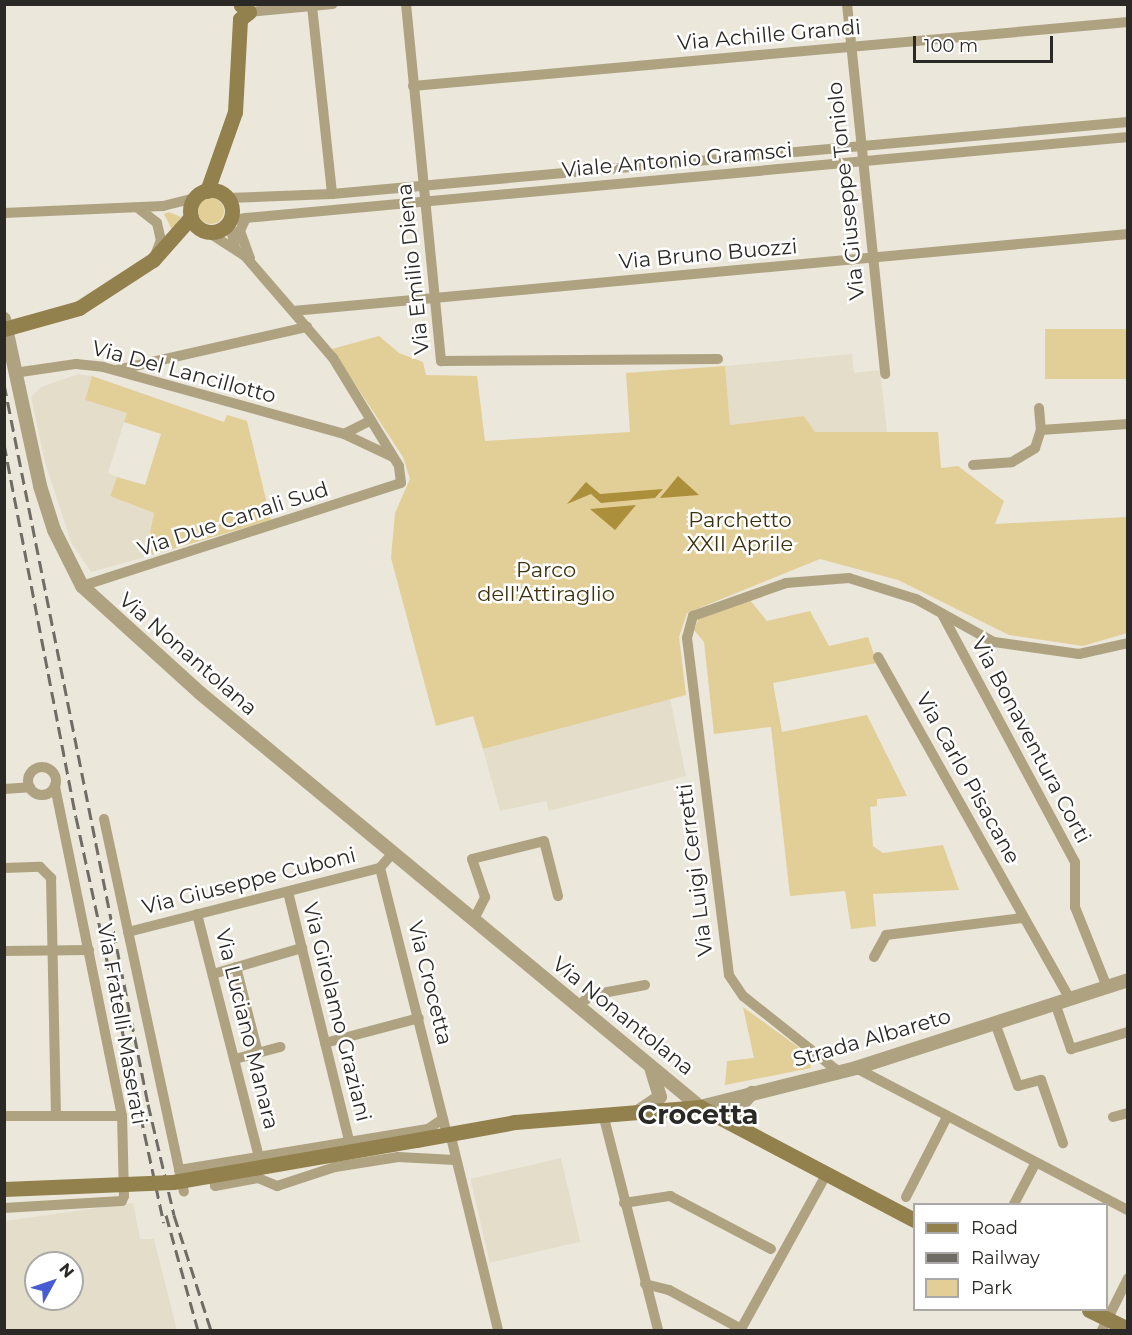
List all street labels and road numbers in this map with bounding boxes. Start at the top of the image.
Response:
street label: Via Achille Grandi [676,14,862,56]
street label: Via Giuseppe Toniolo [822,81,870,301]
street label: Viale Antonio Gramsci [561,137,793,183]
street label: Via Emilio Diena [391,182,435,356]
street label: Via Bruno Buozzi [618,234,798,274]
street label: Via Del Lancillotto [89,335,279,409]
street label: Via Due Canali Sud [134,476,332,562]
street label: Via Nonantolana [114,587,262,721]
street label: Via Bonaventura Corti [966,633,1096,847]
street label: Via Carlo Pisacane [910,688,1026,868]
street label: Via Luigi Cerretti [672,782,718,958]
street label: Via Giuseppe Cuboni [140,842,358,920]
street label: Via Girolamo Graziani [298,900,376,1124]
street label: Via Crocetta [402,918,458,1048]
street label: Via Fratelli Maserati [92,922,152,1126]
street label: Via Luciano Manara [210,926,284,1132]
street label: Via Nonantolana [547,951,699,1081]
street label: Strada Albareto [790,1003,954,1073]

